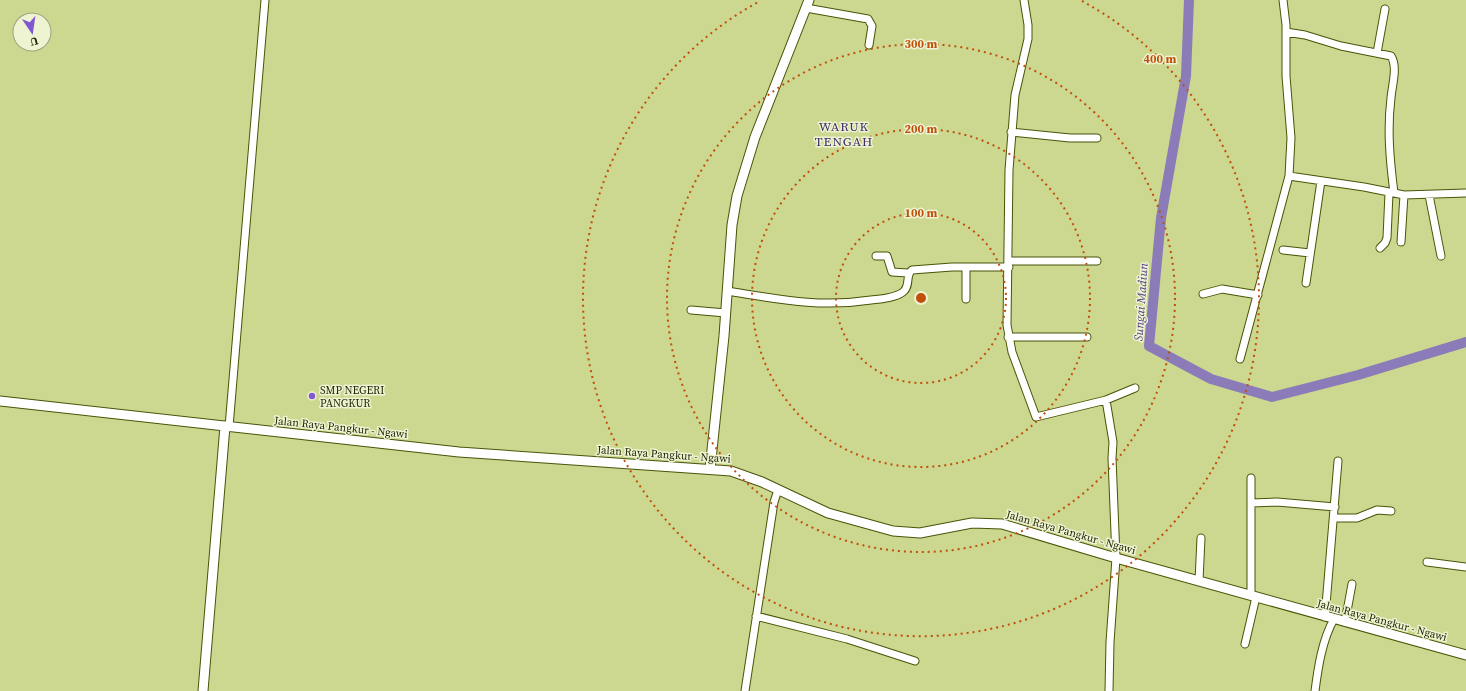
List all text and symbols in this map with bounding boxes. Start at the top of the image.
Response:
north arrow [12,12,52,52]
text: U [29,33,40,49]
text: 300 m [905,36,938,52]
text: 400 m [1144,51,1177,67]
district label: WARUK TENGAH [815,118,873,150]
text: 200 m [905,121,938,137]
text: 100 m [905,205,938,221]
water label: Sungai Madiun [1130,262,1152,342]
centre of rings [914,291,928,305]
place label: SMP NEGERI PANGKUR [320,383,384,411]
marker: SMP NEGERI PANGKUR [307,391,317,401]
street label: Jalan Raya Pangkur - Ngawi [273,413,408,442]
street label: Jalan Raya Pangkur - Ngawi [596,442,731,467]
street label: Jalan Raya Pangkur - Ngawi [1003,507,1137,558]
street label: Jalan Raya Pangkur - Ngawi [1314,596,1449,645]

